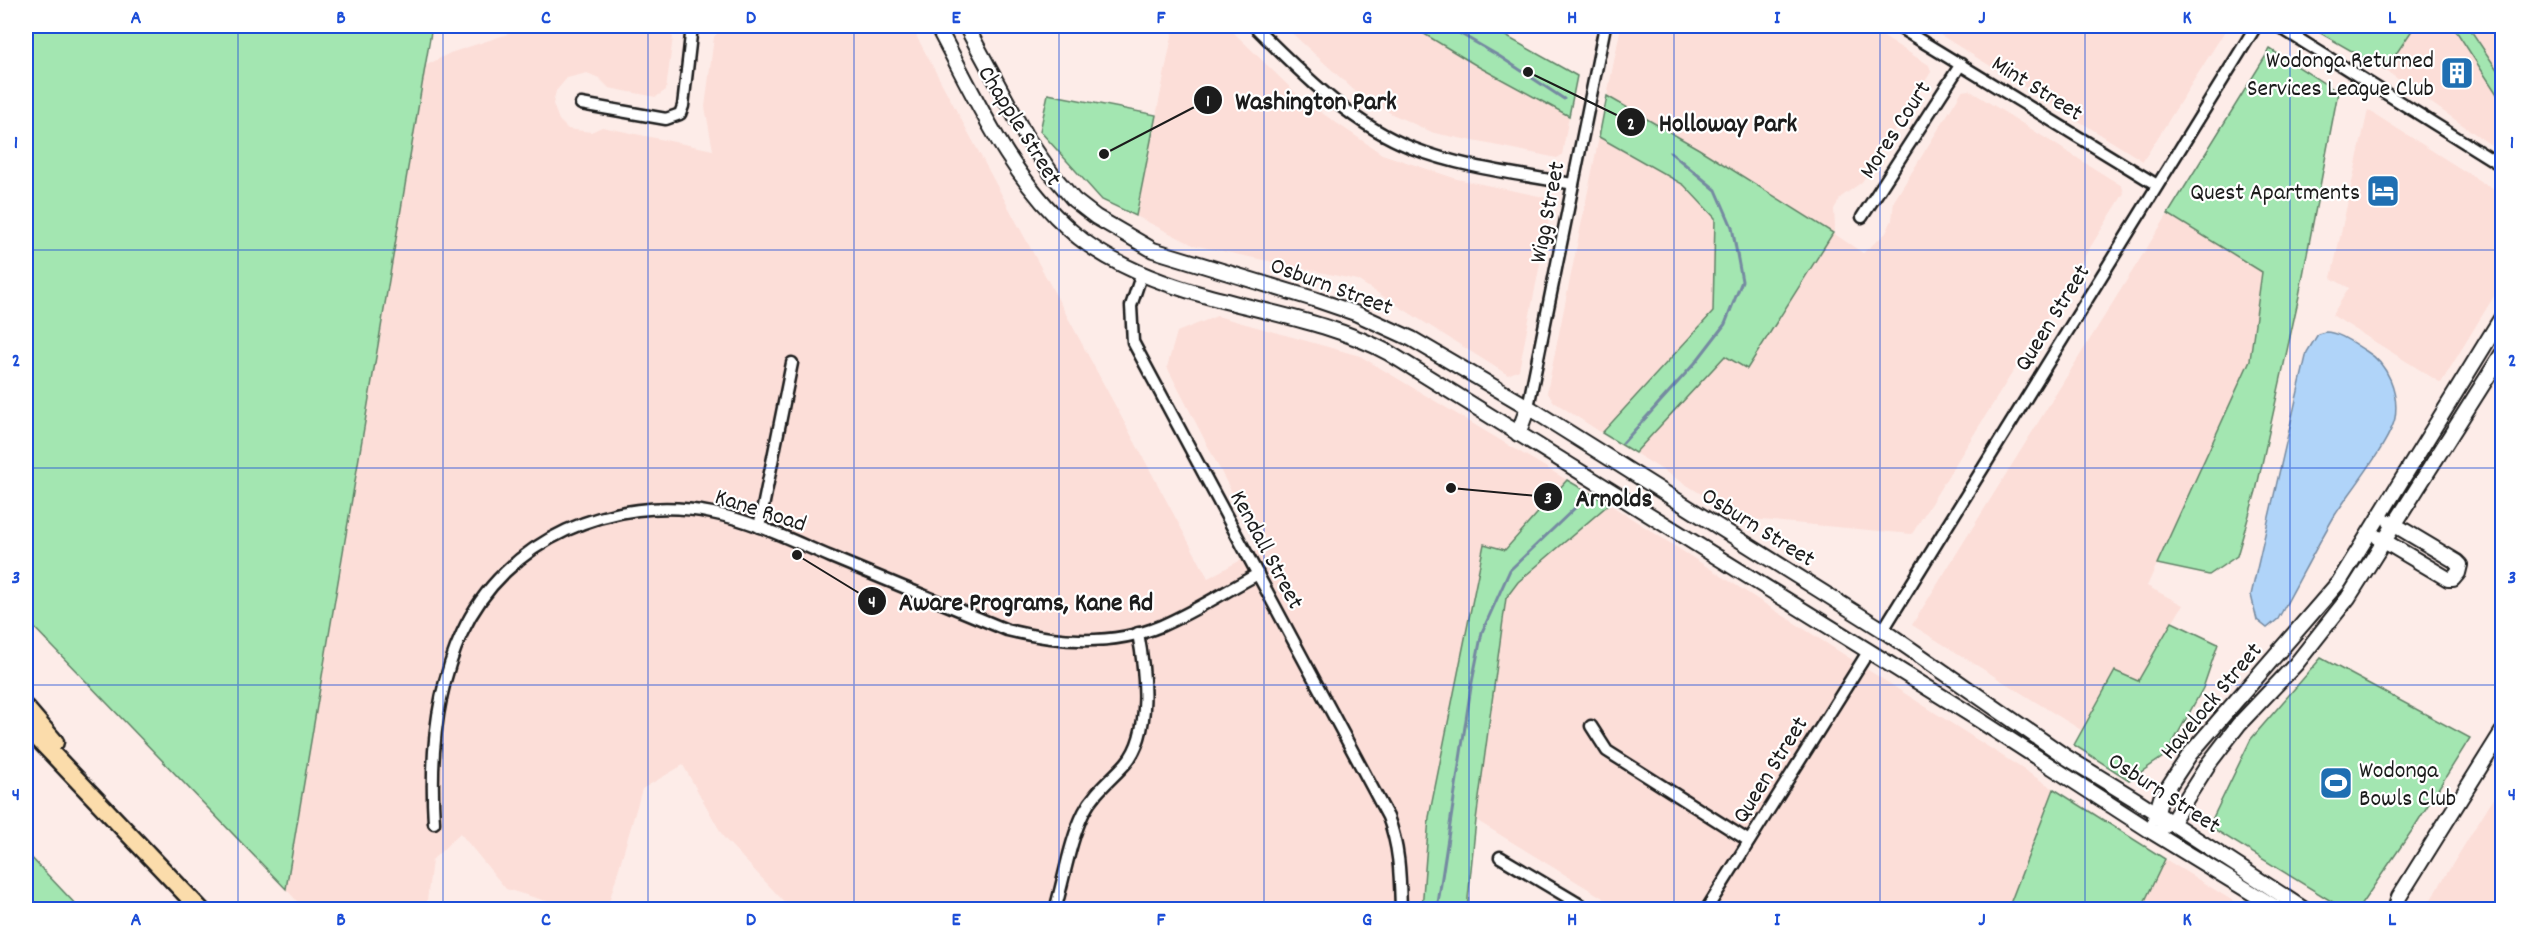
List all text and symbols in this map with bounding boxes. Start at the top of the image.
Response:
text: A [131,5,142,33]
text: B [336,5,346,33]
text: C [541,5,551,33]
text: D [746,5,757,33]
text: E [951,5,961,33]
text: F [1157,5,1167,33]
text: G [1362,5,1372,33]
text: H [1567,5,1577,33]
text: I [1774,5,1781,33]
text: J [1978,5,1986,33]
text: K [2182,5,2192,33]
text: L [2388,5,2397,33]
place label: Wodonga Returned Services League Club [2247,45,2434,107]
street label: Mint Street [1984,48,2089,131]
building icon: Wodonga Returned Services League Club [2439,55,2475,91]
street label: Chapple Street [968,60,1069,194]
street label: Mores Court [1852,75,1941,186]
callout: Washington Park [1193,78,1409,122]
text: Washington Park [1235,85,1397,122]
text: 1 [1206,90,1210,115]
callout: Holloway Park [1616,100,1809,144]
text: Holloway Park [1659,107,1798,144]
text: 2 [1627,113,1635,138]
text: 1 [14,130,18,158]
text: 1 [2510,130,2514,158]
street label: Wigg Street [1522,159,1575,266]
hotel icon: Quest Apartments [2365,173,2401,209]
place label: Quest Apartments [2190,177,2360,211]
street label: Osburn Street [1265,250,1397,326]
street label: Queen Street [2007,258,2100,379]
text: 2 [12,348,20,376]
text: 2 [2508,348,2516,376]
callout: Arnolds [1533,475,1664,519]
street label: Osburn Street [1694,480,1821,577]
street label: Kane Road [710,481,810,543]
text: Arnolds [1576,482,1652,519]
street label: Kendall Street [1220,485,1311,616]
text: 3 [1544,487,1552,512]
text: 3 [12,565,20,593]
text: 3 [2508,565,2516,593]
callout: Aware Programs, Kane Rd [857,579,1165,623]
text: Aware Programs, Kane Rd [899,586,1153,623]
text: 4 [868,591,876,616]
street label: Havelock Street [2153,636,2272,768]
street label: Queen Street [1725,710,1818,831]
street label: Osburn Street [2100,745,2227,844]
place label: Wodonga Bowls Club [2359,755,2456,817]
sports icon: Wodonga Bowls Club [2318,765,2354,801]
text: 4 [12,782,20,810]
text: 4 [2508,782,2516,810]
text: A [131,907,142,935]
text: B [336,907,346,935]
text: C [541,907,551,935]
text: D [746,907,757,935]
text: E [951,907,961,935]
text: F [1157,907,1167,935]
text: G [1362,907,1372,935]
text: H [1567,907,1577,935]
text: I [1774,907,1781,935]
text: J [1978,907,1986,935]
text: K [2182,907,2192,935]
text: L [2388,907,2397,935]

